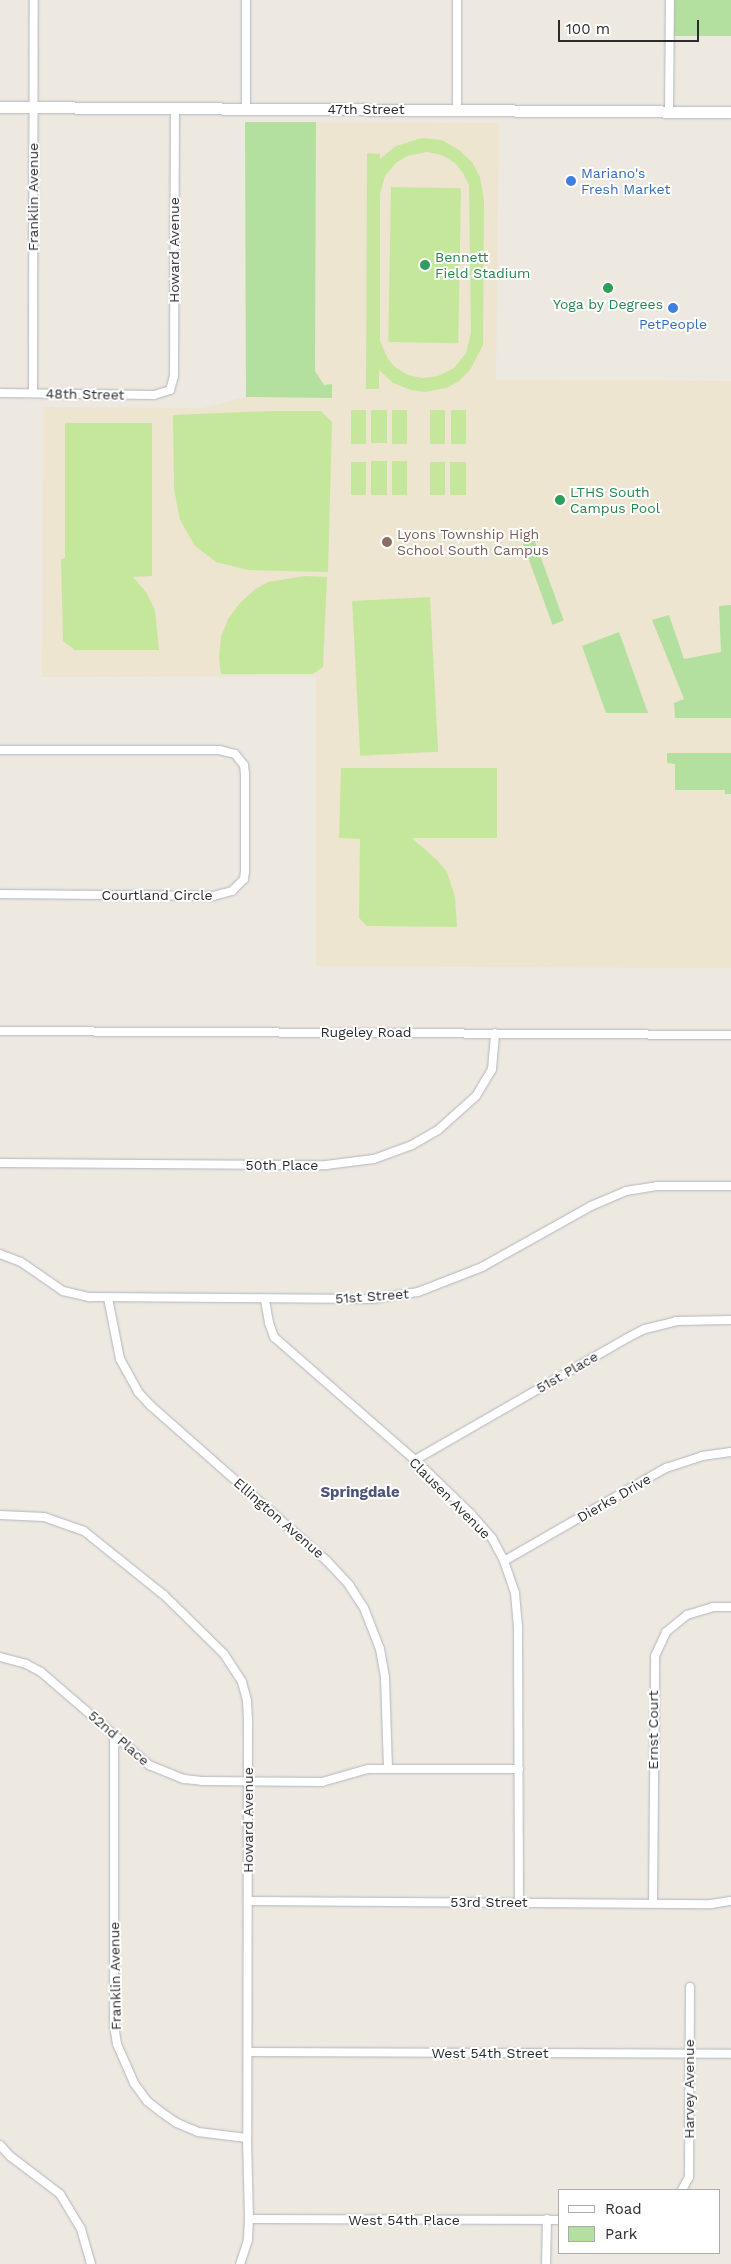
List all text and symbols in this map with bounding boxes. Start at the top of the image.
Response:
scale bar [561,10,702,42]
text: 100 m [566,20,610,38]
street label: 47th Street [327,101,405,117]
street label: Franklin Avenue [25,143,41,251]
place label: Mariano's Fresh Market [581,165,670,198]
marker: Mariano's Fresh Market [565,175,577,187]
street label: Howard Avenue [166,197,182,303]
place label: Bennett Field Stadium [435,249,530,282]
marker: Bennett Field Stadium [419,259,431,271]
marker: Yoga by Degrees [602,282,614,294]
place label: Yoga by Degrees [553,296,663,312]
marker: PetPeople [667,302,679,314]
place label: PetPeople [639,316,707,332]
street label: 48th Street [46,385,124,403]
place label: LTHS South Campus Pool [570,484,660,516]
marker: LTHS South Campus Pool [554,494,566,506]
place label: Lyons Township High School South Campus [397,526,549,558]
marker: Lyons Township High School South Campus [381,536,393,548]
street label: Courtland Circle [101,887,213,903]
street label: Rugeley Road [320,1024,412,1040]
street label: 50th Place [246,1157,318,1173]
street label: 51st Street [335,1285,409,1307]
street label: 51st Place [533,1348,601,1396]
street label: Clausen Avenue [406,1454,494,1542]
street label: Dierks Drive [574,1470,654,1526]
street label: Ellington Avenue [230,1474,328,1562]
district label: Springdale [320,1484,400,1502]
street label: Ernst Court [645,1690,661,1770]
street label: 52nd Place [85,1707,153,1769]
street label: Howard Avenue [240,1767,256,1873]
street label: 53rd Street [450,1894,528,1910]
street label: Franklin Avenue [106,1921,124,2031]
street label: Harvey Avenue [681,2039,697,2139]
street label: West 54th Street [431,2045,549,2061]
legend [558,2189,721,2254]
text: Road [605,2200,642,2218]
street label: West 54th Place [348,2212,460,2228]
text: Park [605,2225,637,2243]

